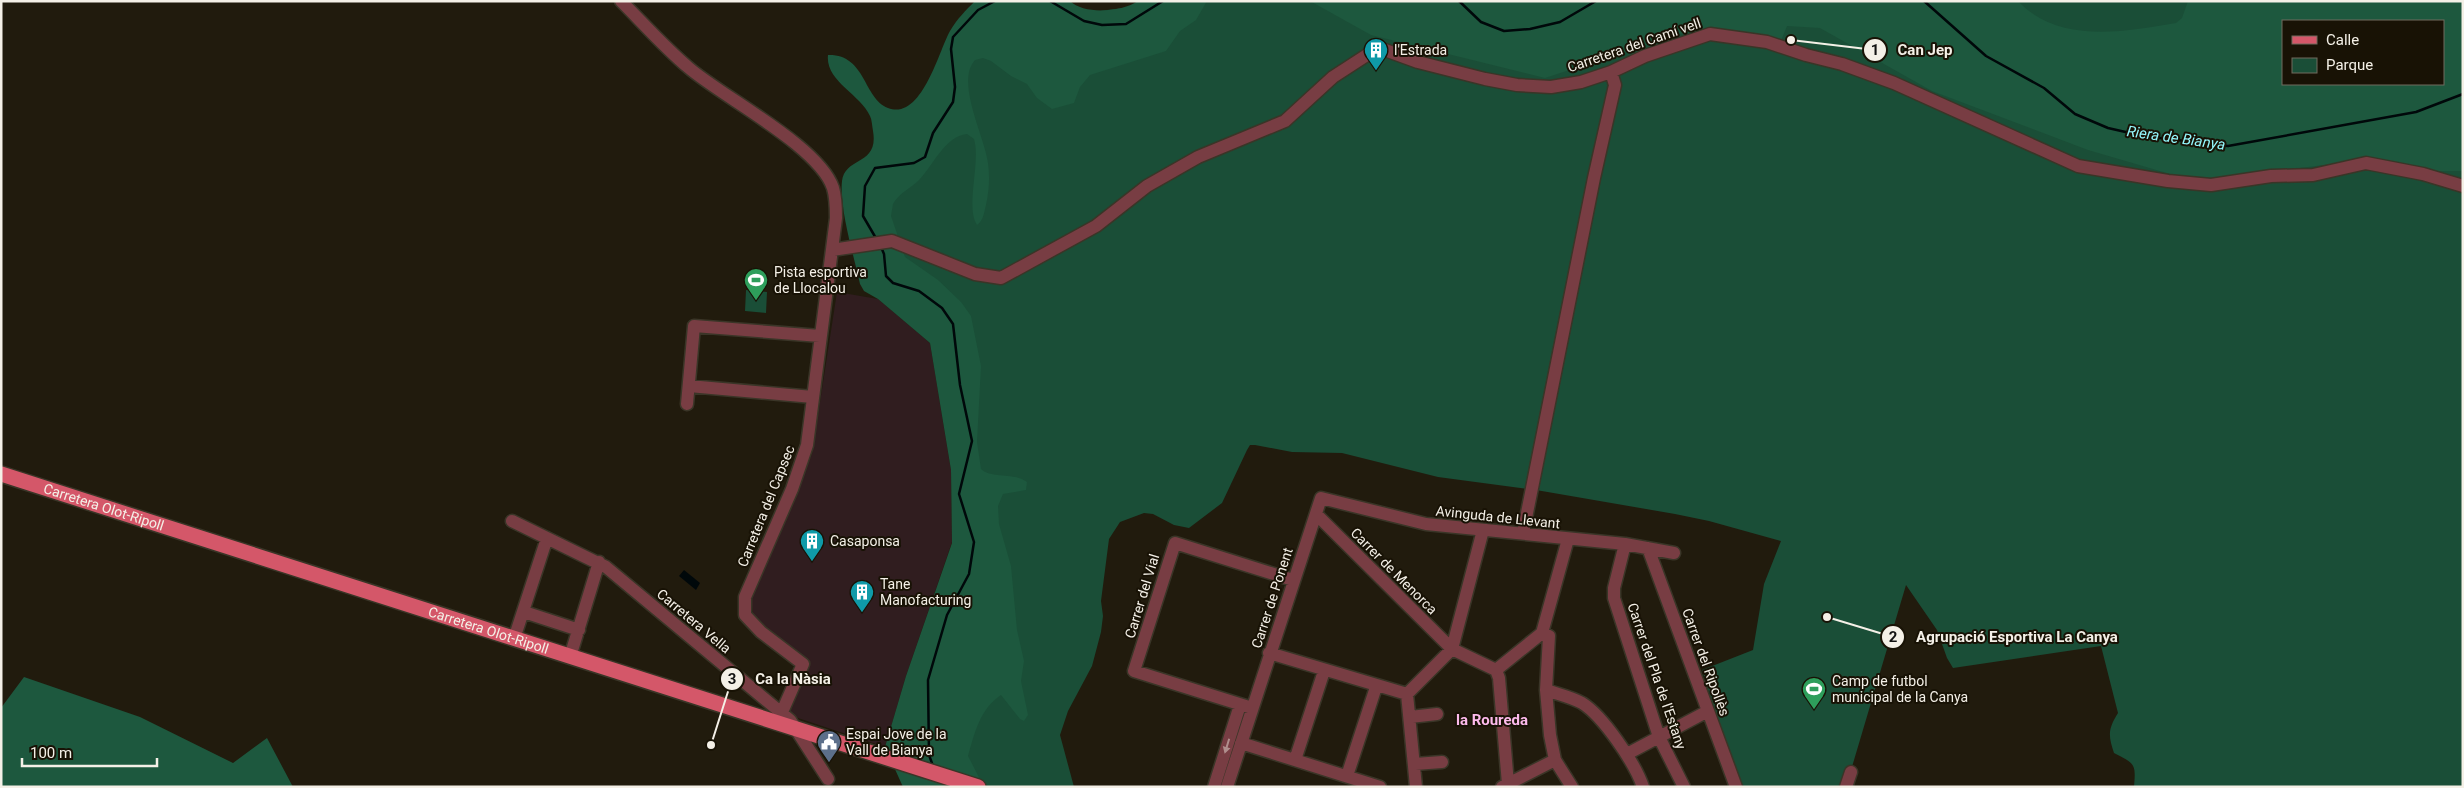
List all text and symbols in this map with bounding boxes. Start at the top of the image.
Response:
street label: Carretera del Camí vell [1565,15,1703,75]
legend [2282,20,2444,85]
text: Calle [2326,31,2359,49]
callout: Can Jep [1863,35,1963,65]
building icon: l'Estrada [1363,37,1389,71]
text: 1 [1871,41,1879,59]
text: Can Jep [1898,41,1952,59]
place label: l'Estrada [1394,42,1447,58]
text: Parque [2326,56,2373,74]
water label: Riera de Bianya [2126,122,2226,154]
place label: Pista esportiva de Llocalou [774,264,867,296]
sports icon: Pista esportiva de Llocalou [743,267,769,301]
street label: Carretera del Capsec [734,443,798,569]
street label: Carretera Olot-Ripoll [42,480,166,534]
street label: Avinguda de Llevant [1435,503,1561,532]
street label: Carrer de Menorca [1348,525,1440,617]
building icon: Casaponsa [799,528,825,562]
place label: Casaponsa [830,533,900,549]
street label: Carrer de Ponent [1248,545,1296,650]
street label: Carrer del Vial [1122,552,1162,640]
place label: Tane Manofacturing [880,576,971,608]
building icon: Tane Manofacturing [849,579,875,613]
street label: Carretera Vella [654,585,734,657]
street label: Carrer del Pla de l'Estany [1624,601,1690,752]
street label: Carretera Olot-Ripoll [426,603,551,657]
street label: Carrer del Ripollès [1679,606,1733,718]
callout: Agrupació Esportiva La Canya [1881,622,2127,652]
text: 2 [1889,628,1898,646]
text: Agrupació Esportiva La Canya [1916,628,2118,646]
callout: Ca la Nàsia [720,664,840,694]
text: 3 [728,670,736,688]
text: Ca la Nàsia [755,670,831,688]
place label: Camp de futbol municipal de la Canya [1832,673,1968,705]
sports icon: Camp de futbol municipal de la Canya [1801,676,1827,710]
district label: la Roureda [1456,711,1528,729]
place label: Espai Jove de la Vall de Bianya [846,726,947,758]
public building icon: Espai Jove de la Vall de Bianya [816,729,842,763]
scale bar [22,736,158,768]
one-way arrow [1223,738,1231,753]
text: 100 m [30,744,72,762]

